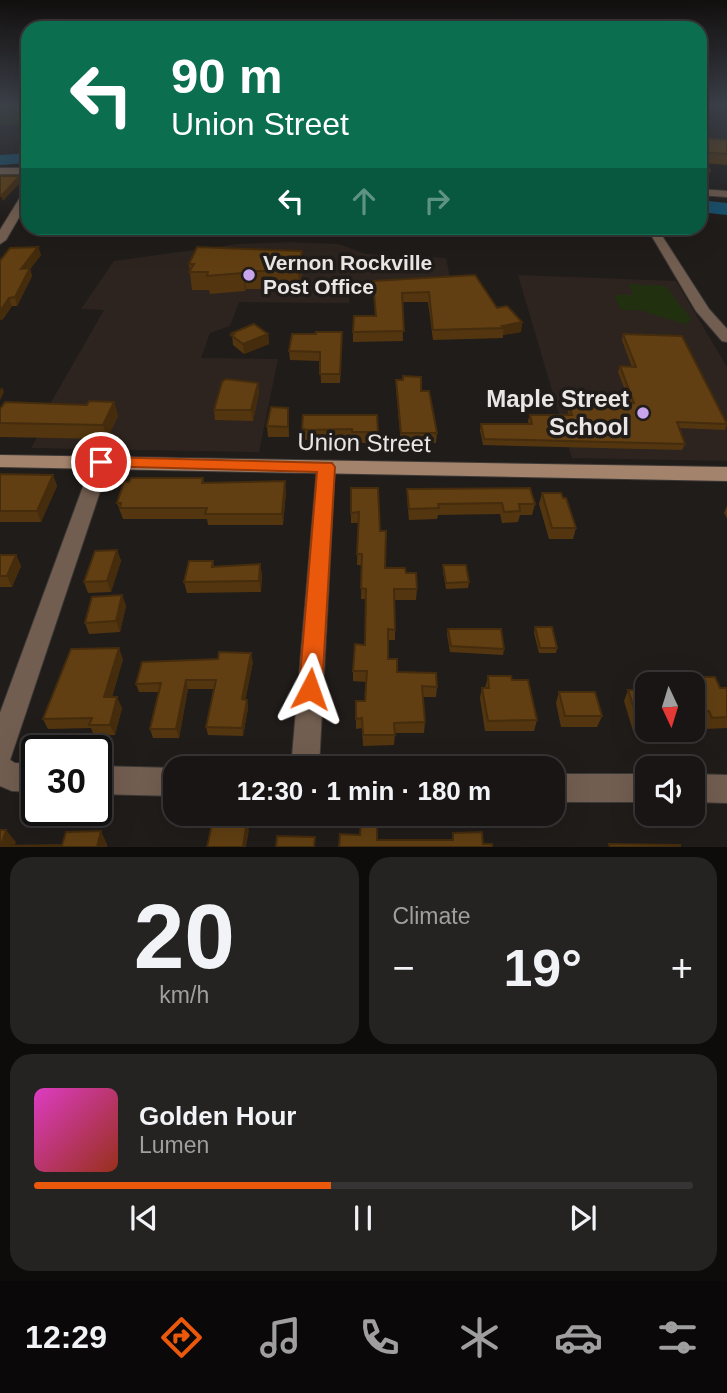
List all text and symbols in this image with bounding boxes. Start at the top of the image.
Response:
icon: left [56,49,147,140]
text: 90 m [171,49,283,103]
text: Union Street [171,106,349,142]
icon: left [272,182,310,220]
icon: ahead [345,182,383,220]
icon: right [418,182,456,220]
place label: Vernon Rockville Post Office [263,251,432,298]
marker: Vernon Rockville Post Office [241,267,257,283]
place label: Maple Street School [486,385,629,440]
marker: Maple Street School [635,405,651,421]
street label: Union Street [297,428,431,457]
pin [71,432,131,492]
icon: arrive [82,443,120,481]
position arrow [273,652,347,726]
north arrow [635,672,705,742]
map controls [635,672,705,826]
speed limit sign: 30 [21,735,112,826]
button: sound [635,756,705,826]
text: 12:30 · 1 min · 180 m [237,776,491,806]
text: 20 [134,886,235,987]
text: Climate [393,903,470,929]
text: 19° [503,939,582,997]
text: − [393,947,415,989]
text: + [671,947,693,989]
text: km/h [159,982,209,1008]
text: Golden Hour [139,1101,296,1131]
text: Lumen [139,1132,209,1158]
icon: previous [125,1199,163,1237]
icon: pause [344,1199,382,1237]
icon: next [564,1199,602,1237]
icon: directions [157,1313,206,1362]
icon: music [256,1313,305,1362]
icon: phone [355,1313,404,1362]
icon: climate [455,1313,504,1362]
icon: car [554,1313,603,1362]
icon: filters [653,1313,702,1362]
text: 12:29 [25,1319,107,1355]

